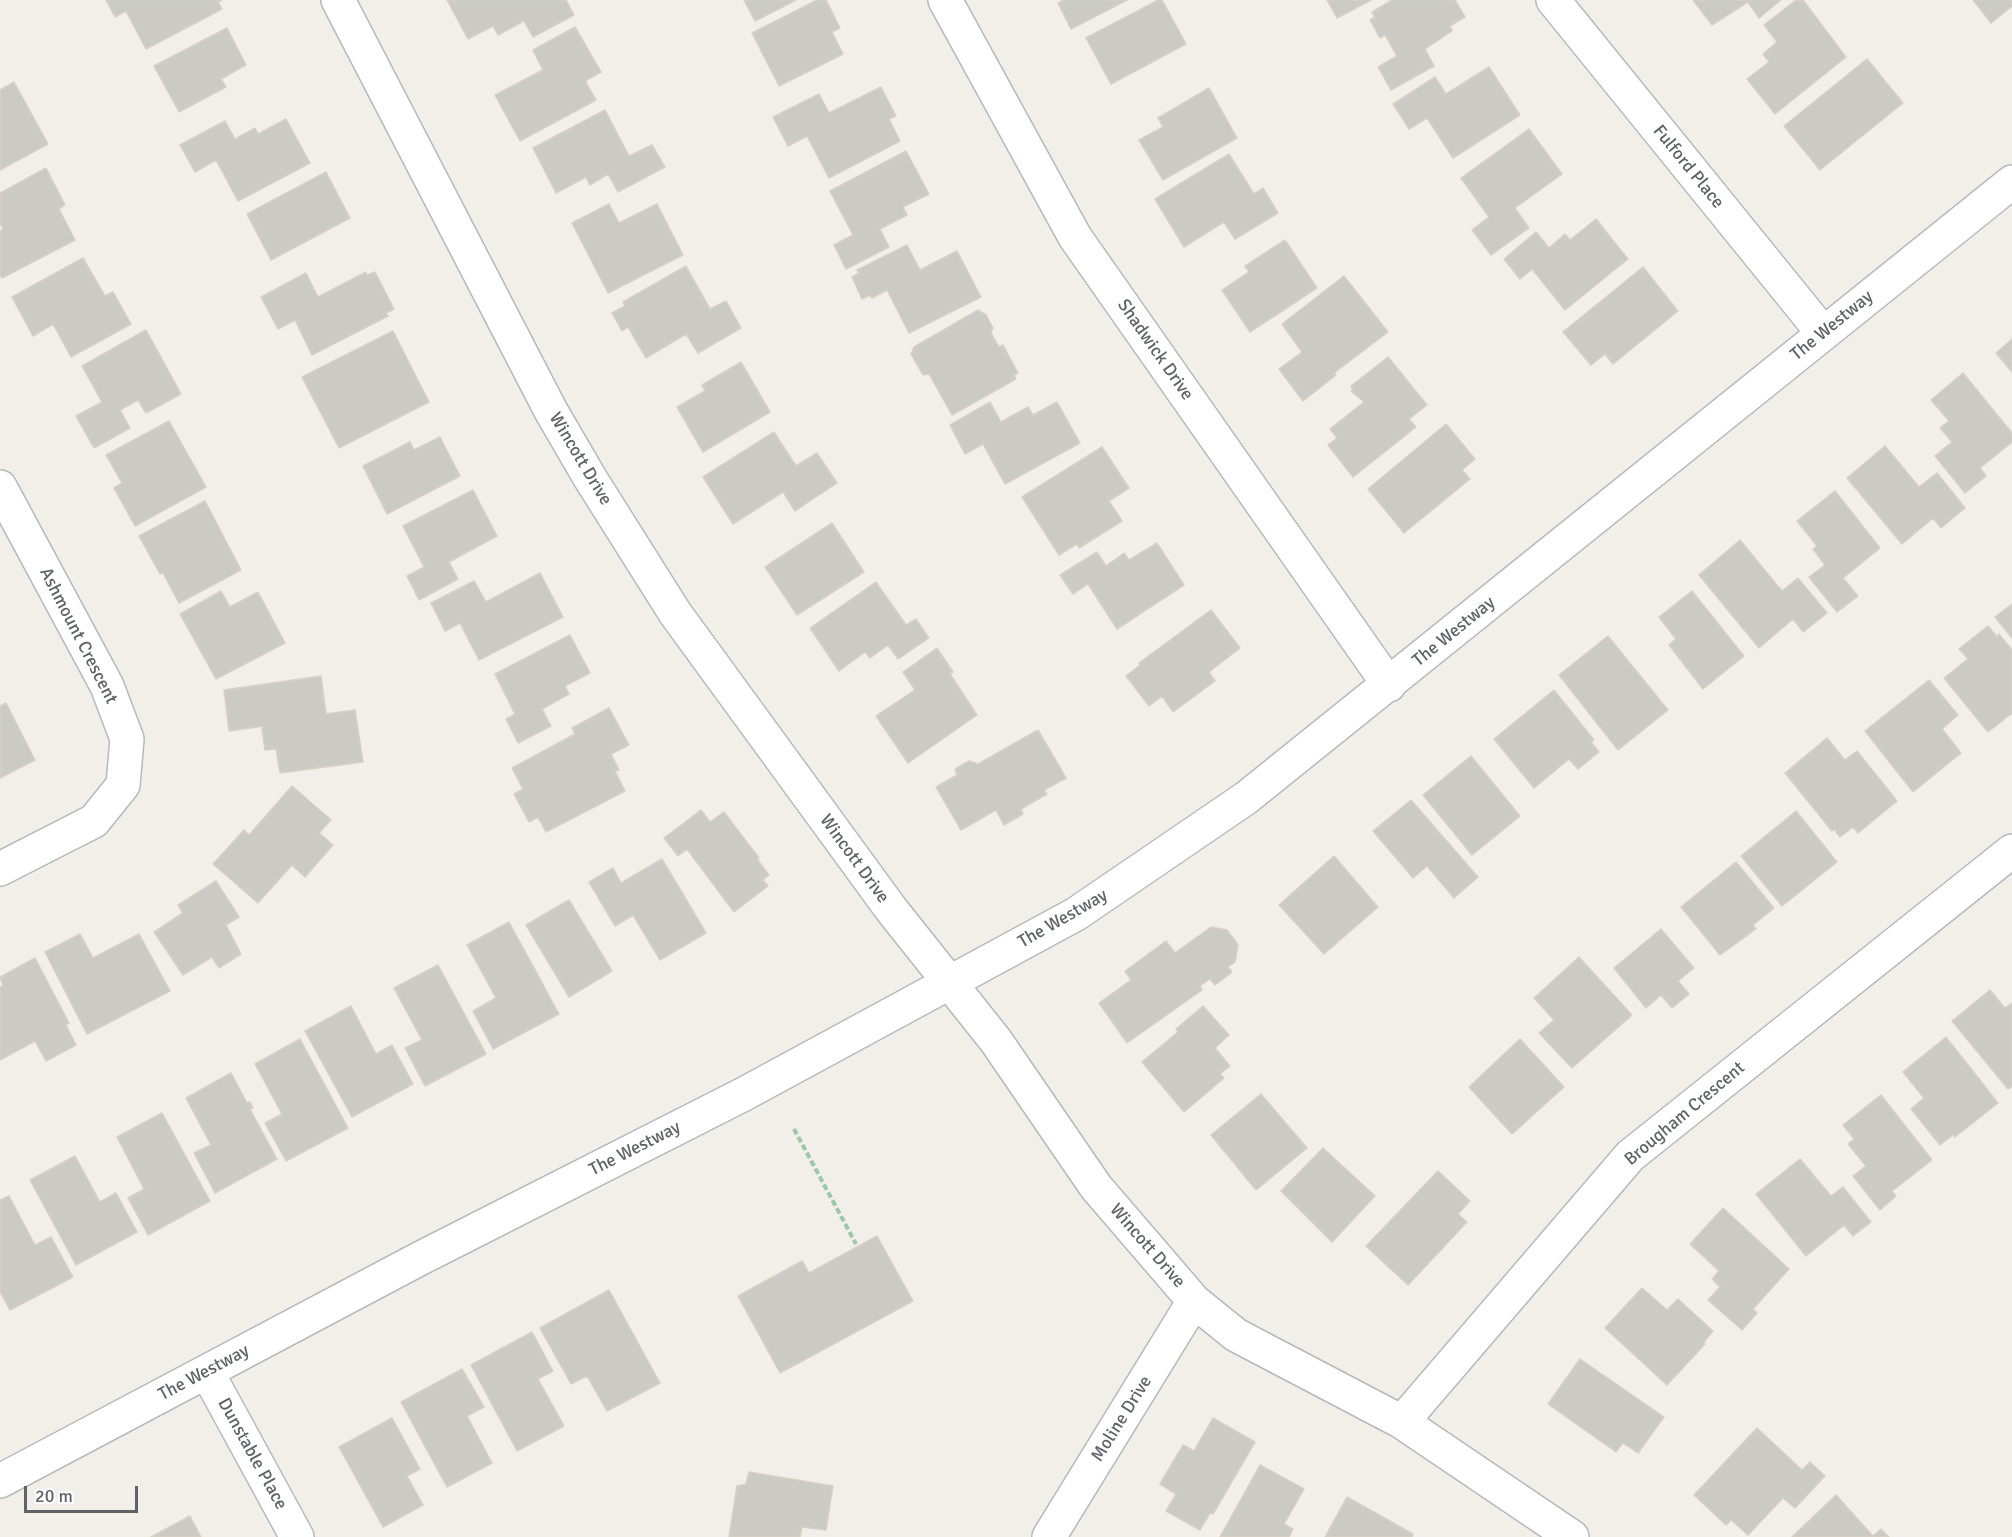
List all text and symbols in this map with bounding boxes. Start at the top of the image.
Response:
street label: Fulford Place [1648,121,1728,213]
street label: The Westway [1786,286,1878,366]
street label: Shadwick Drive [1112,295,1198,405]
street label: Wincott Drive [544,409,616,509]
street label: Ashmount Crescent [34,564,122,708]
street label: The Westway [1408,592,1500,672]
street label: Wincott Drive [815,810,893,908]
street label: The Westway [1014,885,1112,953]
street label: Brougham Crescent [1620,1057,1750,1171]
street label: The Westway [586,1117,684,1181]
street label: Wincott Drive [1105,1200,1189,1292]
street label: The Westway [155,1340,253,1406]
street label: Moline Drive [1087,1372,1157,1466]
street label: Dunstable Place [212,1394,292,1514]
scale bar [27,1474,141,1512]
text: 20 m [35,1485,73,1507]

